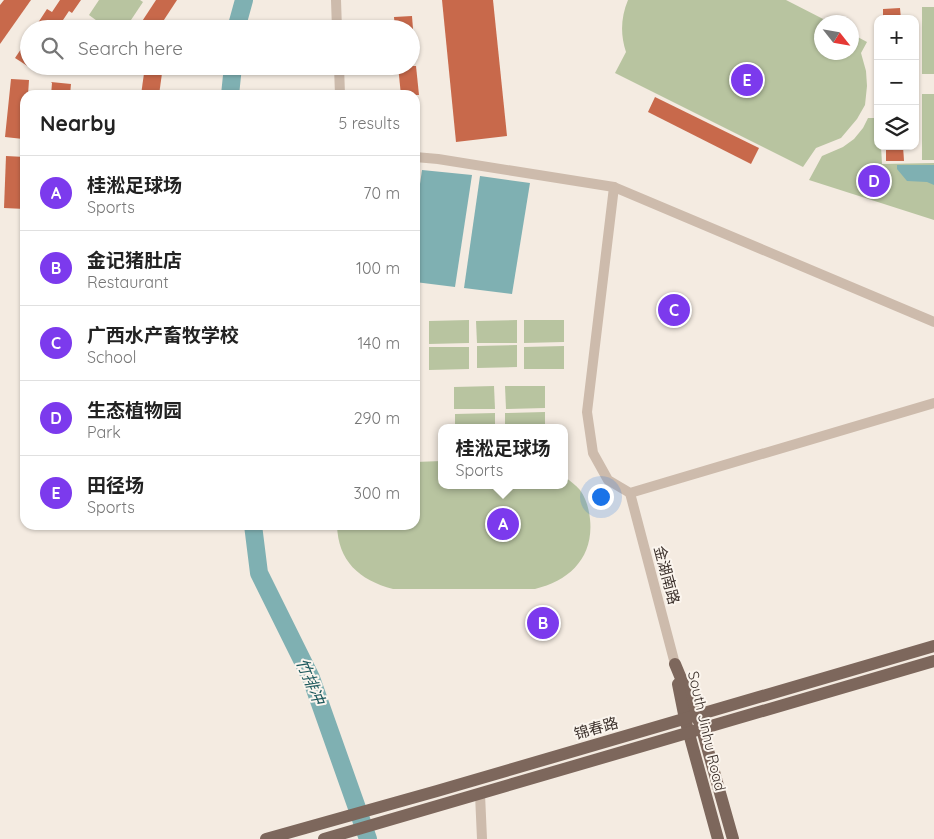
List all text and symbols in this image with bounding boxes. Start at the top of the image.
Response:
north arrow [814,15,859,60]
map controls [874,15,919,150]
button: + [874,15,919,60]
search box [20,20,420,75]
icon: search [38,34,66,62]
text: Search here [78,36,183,60]
button: − [874,60,919,105]
pin: E [731,61,763,99]
button: layers [874,105,919,150]
text: Nearby [40,110,116,136]
text: 5 results [339,113,400,133]
pin: D [858,162,890,200]
text: 桂淞足球场 [87,173,182,197]
text: A [51,183,61,203]
text: 70 m [363,183,400,203]
text: Sports [87,197,135,217]
text: 金记猪肚店 [87,248,182,272]
text: B [51,258,61,278]
text: 100 m [356,258,400,278]
text: Restaurant [87,272,169,292]
pin: C [658,291,690,329]
text: 广西水产畜牧学校 [87,323,239,347]
text: C [51,333,61,353]
text: 140 m [357,333,400,353]
text: School [87,347,136,367]
text: 生态植物园 [87,398,182,422]
text: D [50,408,62,428]
text: 290 m [354,408,400,428]
text: Park [87,422,121,442]
popup [438,424,568,489]
text: 桂淞足球场 [455,436,551,460]
text: Sports [455,460,503,480]
text: 田径场 [87,473,144,497]
text: E [51,483,61,503]
text: 300 m [354,483,400,503]
your location [588,484,614,510]
text: Sports [87,497,135,517]
pin: A [487,505,519,543]
street label: 金湖南路 [650,544,684,606]
pin: B [527,604,559,642]
water label: 竹排冲 [292,655,330,709]
street label: South Jinhu Road [684,669,730,793]
street label: 锦春路 [572,713,620,743]

